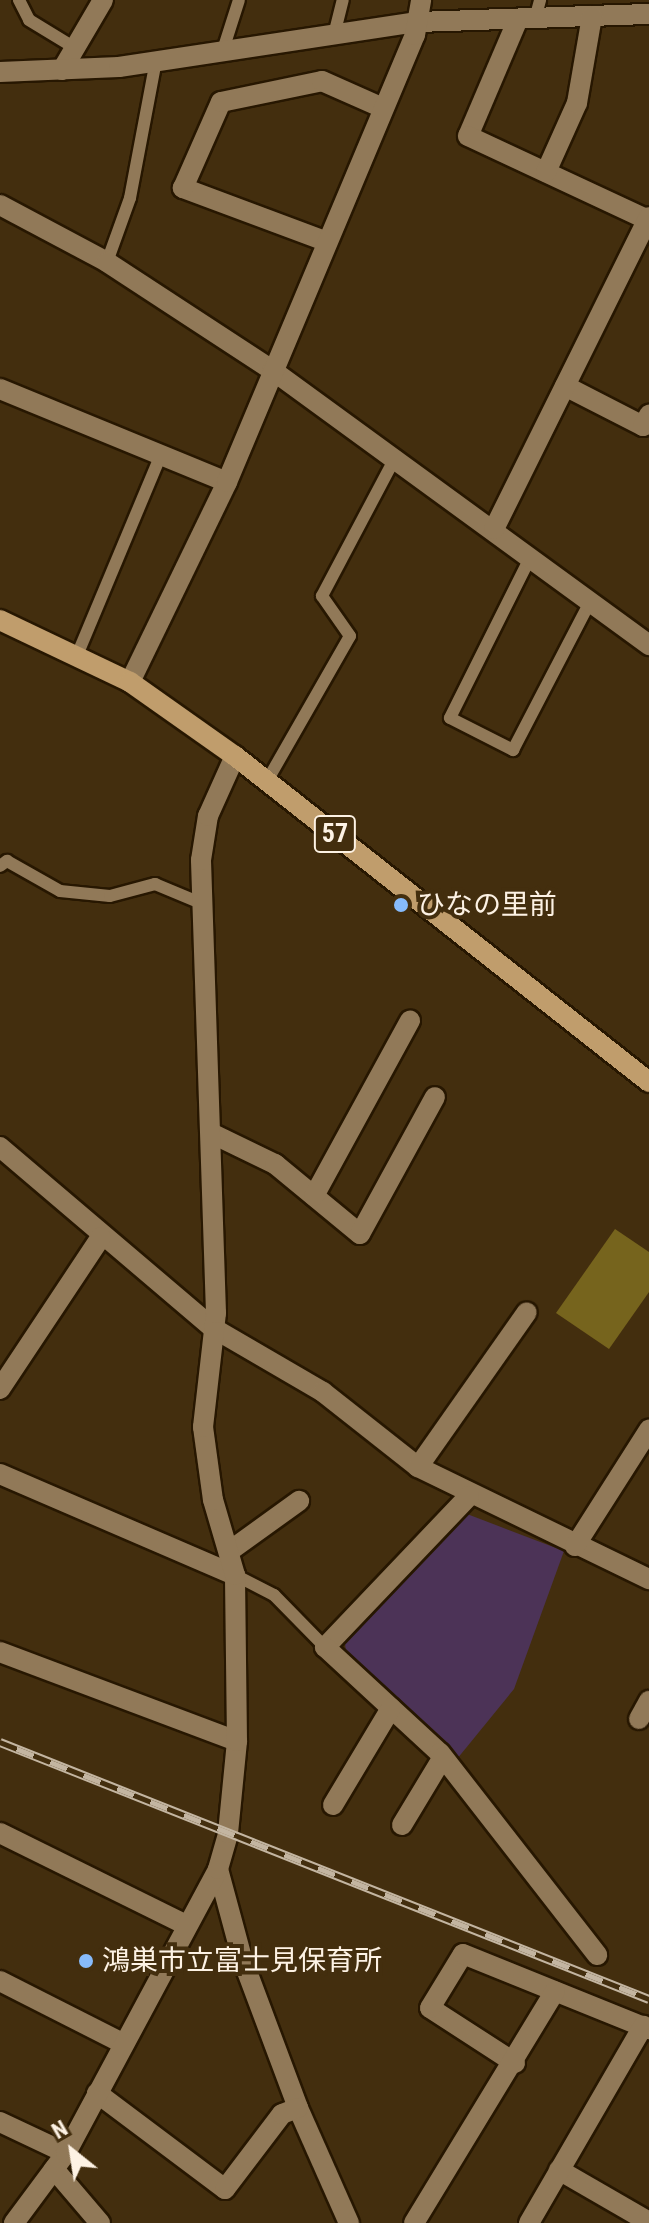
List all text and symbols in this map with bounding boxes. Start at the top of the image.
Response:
road number: 57 [313,812,357,856]
place label: ひなの里前 [417,888,557,922]
marker: ひなの里前 [392,896,410,914]
place label: 鴻巣市立富士見保育所 [102,1944,382,1978]
marker: 鴻巣市立富士見保育所 [77,1952,95,1970]
north arrow [32,2111,112,2191]
text: N [48,2116,72,2144]

